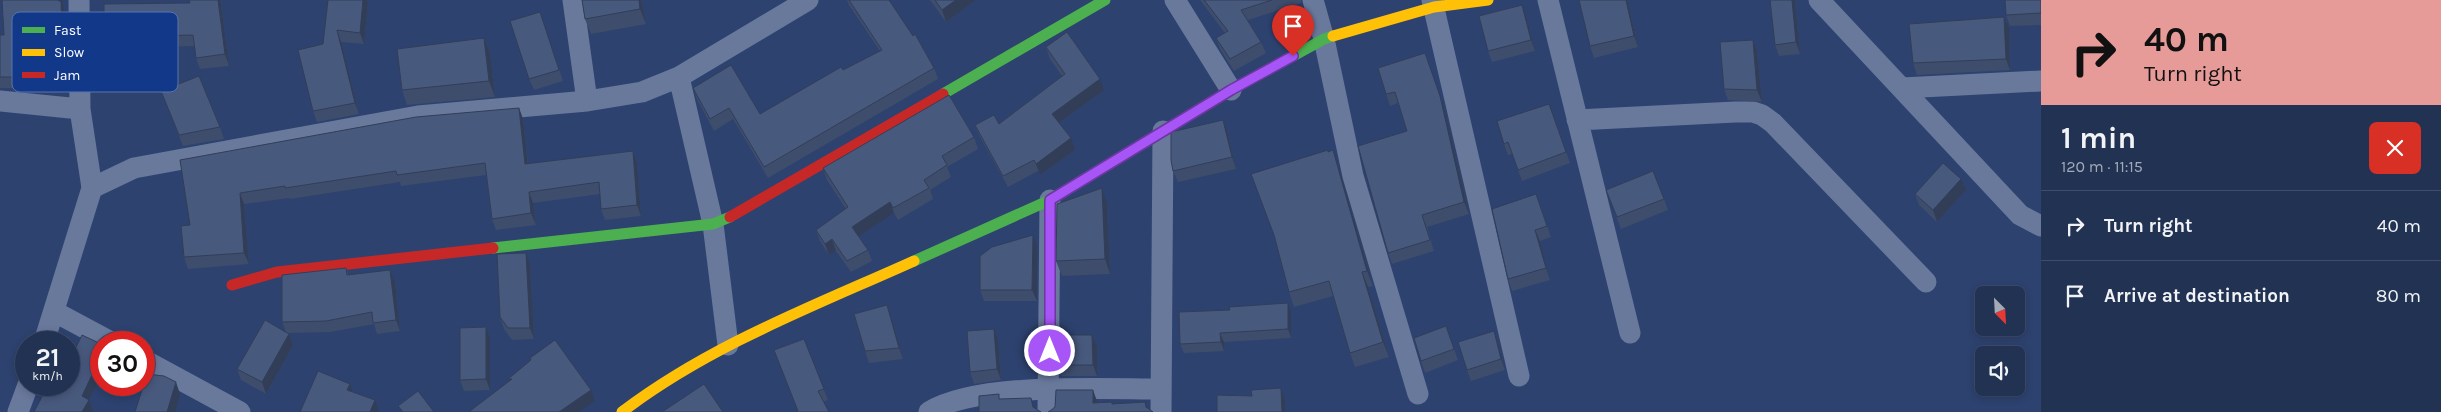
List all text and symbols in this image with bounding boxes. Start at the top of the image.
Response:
pin [1272,5,1314,56]
legend [12,12,178,92]
icon: arrive [1279,12,1307,40]
text: 40 m [2144,19,2229,60]
icon: right [2061,20,2126,85]
text: Fast [54,22,81,39]
text: Slow [54,44,84,61]
text: Turn right [2144,61,2242,87]
text: Jam [54,67,80,84]
text: 1 min [2061,120,2136,156]
button: close [2369,122,2421,174]
text: 120 m · 11:15 [2061,157,2143,176]
icon: right [2061,212,2089,240]
text: Turn right [2104,215,2193,237]
text: 40 m [2377,215,2421,237]
icon: arrive [2061,282,2089,310]
text: Arrive at destination [2104,285,2290,307]
text: 80 m [2376,285,2421,307]
north arrow [1975,286,2025,336]
map controls [1975,286,2025,396]
position arrow [1023,324,1075,376]
speed limit sign: 30 [90,331,155,396]
text: 21 [35,343,60,372]
button: sound [1975,346,2025,396]
text: km/h [32,369,63,383]

